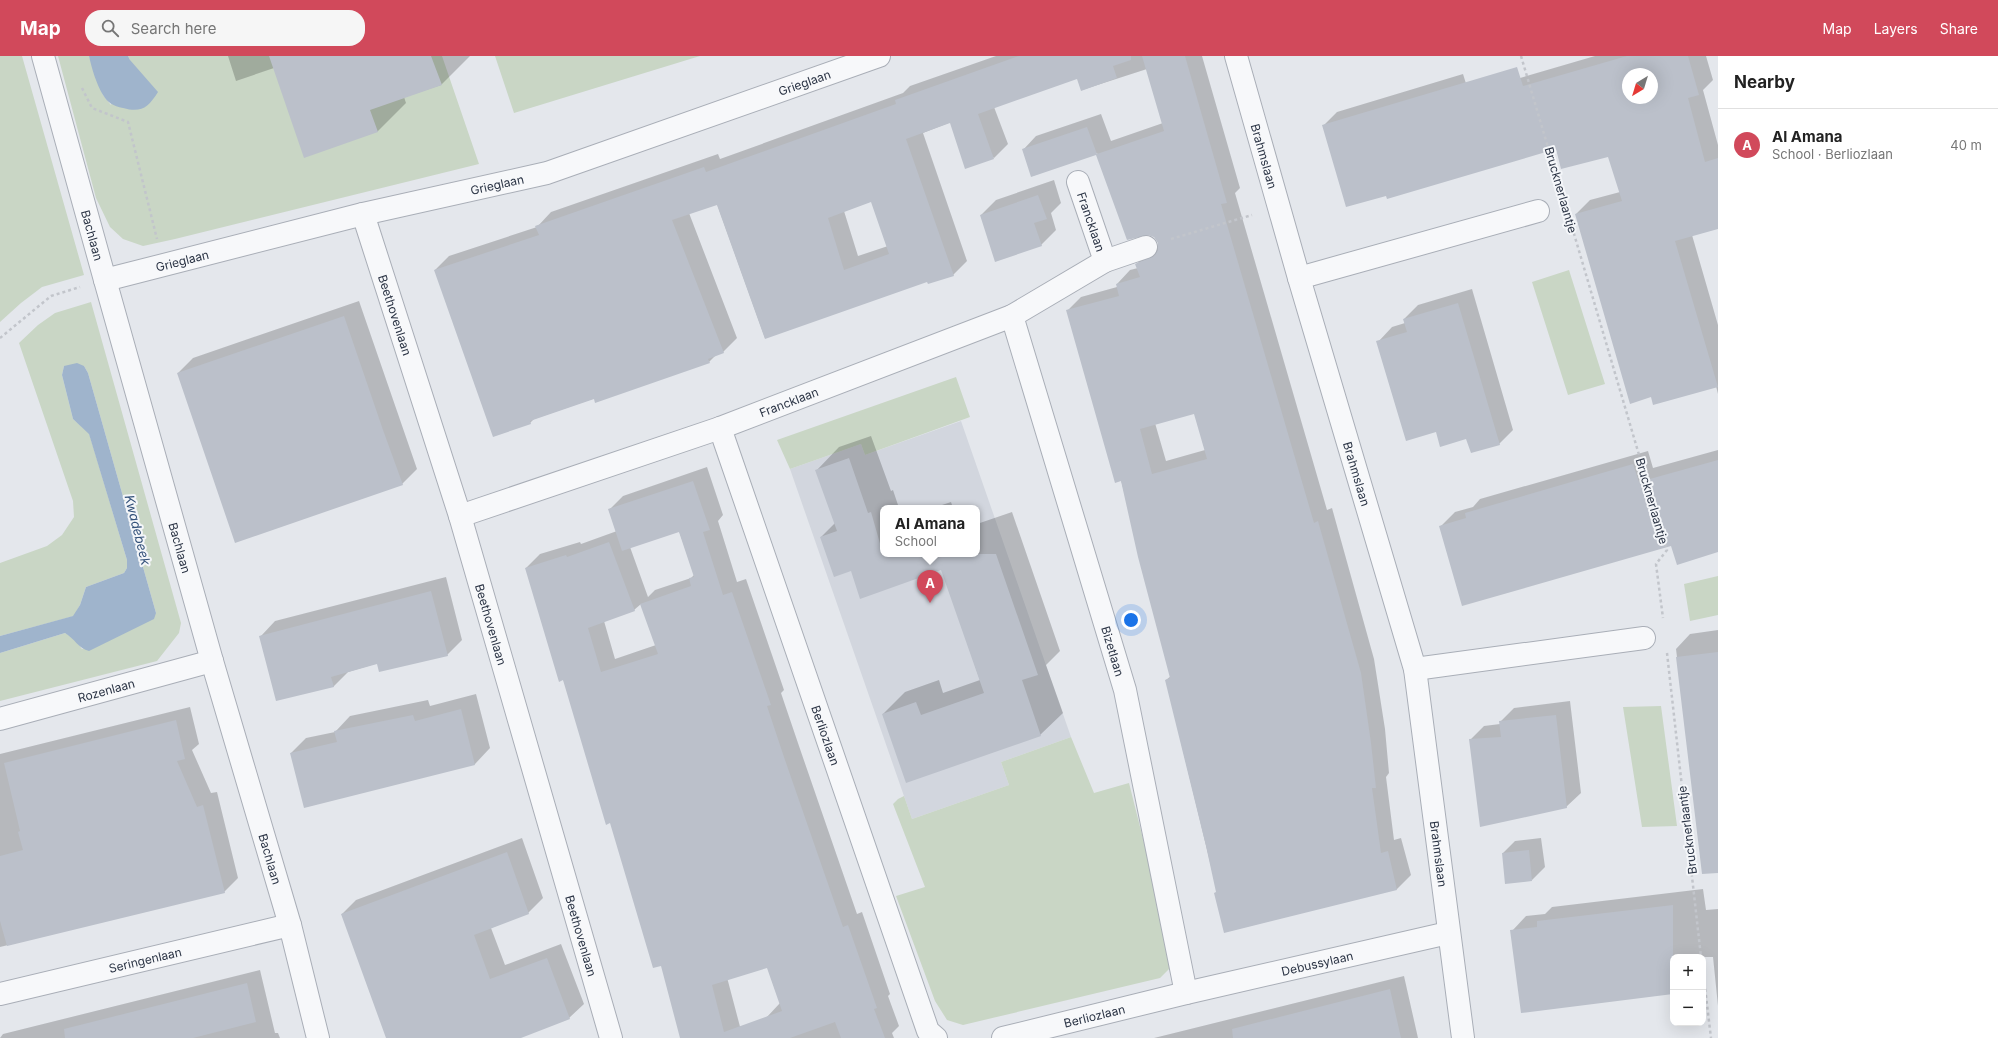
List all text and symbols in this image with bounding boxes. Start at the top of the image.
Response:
search box [85,10,365,46]
text: Map [20,17,61,40]
icon: search [99,17,121,39]
text: Search here [131,19,216,38]
text: Map [1823,20,1852,37]
text: Layers [1874,20,1918,37]
text: Share [1940,20,1978,37]
street label: Grieglaan [776,66,832,98]
north arrow [1622,68,1658,104]
text: Nearby [1734,72,1795,92]
street label: Brahmslaan [1248,122,1281,190]
text: Al Amana [1772,127,1842,146]
text: A [1742,137,1752,153]
text: 40 m [1950,137,1982,153]
street label: Brucknerlaantje [1542,145,1580,235]
text: School · Berliozlaan [1772,146,1893,162]
street label: Grieglaan [469,171,525,197]
street label: Francklaan [1074,190,1109,254]
street label: Bachlaan [78,208,107,262]
street label: Grieglaan [154,246,210,274]
street label: Beethovenlaan [375,273,415,357]
street label: Francklaan [757,384,820,420]
street label: Brahmslaan [1340,440,1374,508]
street label: Brucknerlaantje [1633,456,1671,546]
water label: Kwadebeek [122,493,155,568]
popup [880,505,980,557]
text: Al Amana [895,514,965,533]
street label: Bachlaan [166,521,194,575]
text: School [895,533,937,549]
pin: A [917,570,943,603]
street label: Beethovenlaan [472,582,510,667]
your location [1121,610,1141,630]
street label: Bizetlaan [1099,624,1128,678]
street label: Rozenlaan [76,675,136,705]
street label: Berliozlaan [809,703,843,767]
street label: Brucknerlaantje [1674,785,1700,875]
street label: Brahmslaan [1427,820,1451,888]
street label: Bachlaan [256,832,285,886]
street label: Beethovenlaan [563,893,600,978]
street label: Seringenlaan [107,944,183,975]
street label: Debussylaan [1280,947,1354,978]
map controls [1670,954,1706,1026]
button: + [1670,954,1706,990]
button: − [1670,990,1706,1026]
street label: Berliozlaan [1062,1001,1126,1030]

